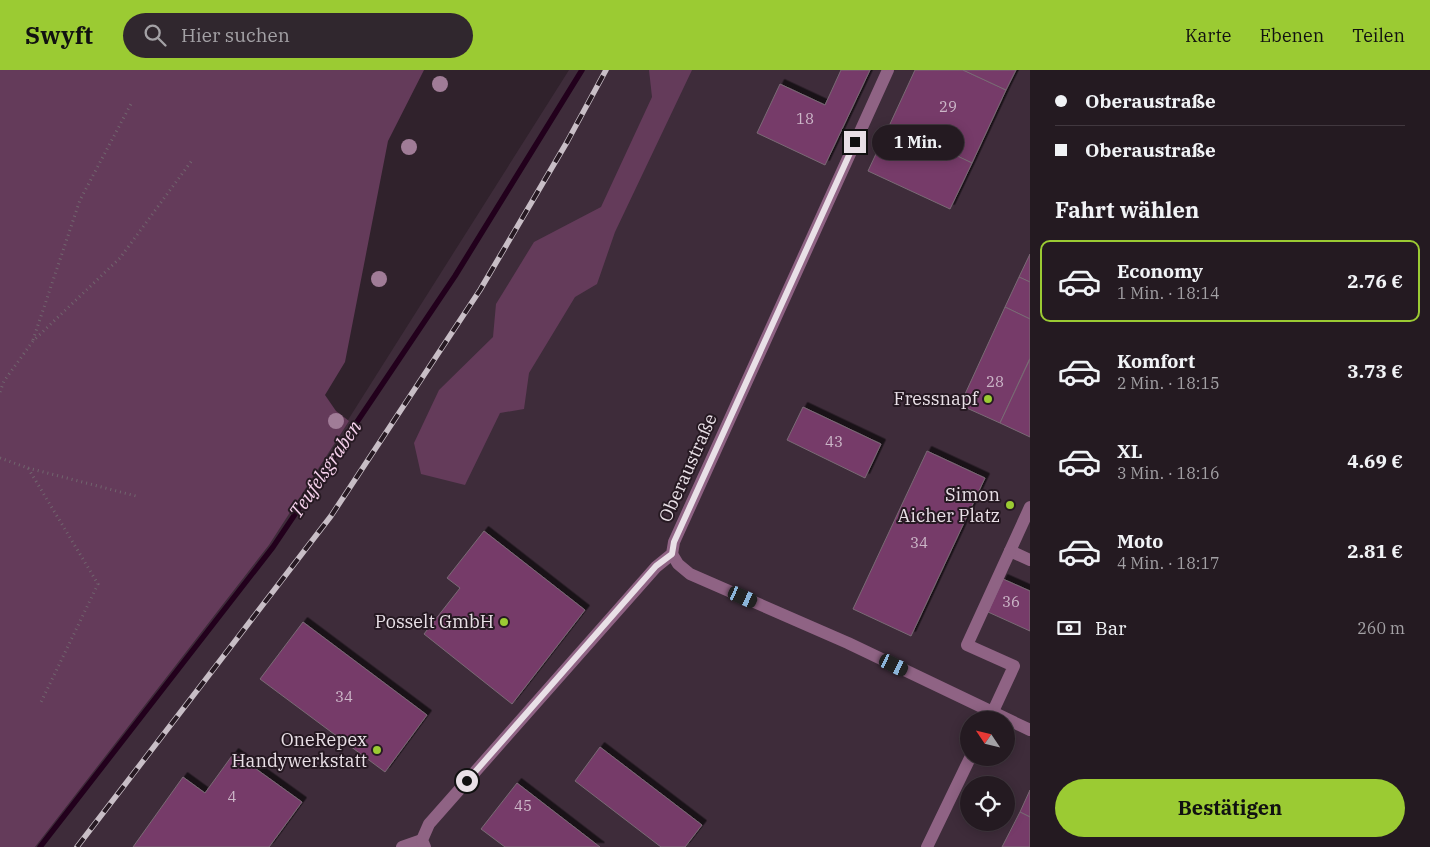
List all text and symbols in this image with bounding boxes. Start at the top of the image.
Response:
search box [123,13,473,58]
text: Swyft [25,19,93,51]
icon: search [141,21,169,49]
text: Hier suchen [181,23,290,47]
text: Karte [1185,24,1231,47]
text: Ebenen [1259,24,1324,47]
text: Teilen [1352,24,1405,47]
text: Oberaustraße [1085,89,1216,113]
house number: 29 [939,97,957,116]
house number: 18 [796,109,814,128]
callout: 1 Min. [872,124,965,160]
route end [844,131,866,153]
text: 1 Min. [894,132,942,152]
text: Oberaustraße [1085,138,1216,162]
text: Fahrt wählen [1055,195,1199,224]
icon: car [1057,259,1102,304]
text: Economy [1117,259,1203,283]
text: 2.76 € [1347,269,1403,293]
text: 1 Min. · 18:14 [1117,283,1220,303]
icon: car [1057,349,1102,394]
text: Komfort [1117,349,1195,373]
text: 3.73 € [1347,359,1403,383]
house number: 28 [986,372,1004,391]
text: 2 Min. · 18:15 [1117,373,1220,393]
place label: Fressnapf [894,387,980,410]
marker: Fressnapf [982,393,994,405]
street label: Oberaustraße [653,410,722,526]
water label: Teufelsgraben [284,415,367,522]
house number: 43 [825,432,843,451]
icon: car [1057,439,1102,484]
text: XL [1117,439,1143,463]
text: 4.69 € [1347,449,1403,473]
text: 3 Min. · 18:16 [1117,463,1220,483]
place label: Simon Aicher Platz [898,483,1000,527]
marker: Simon Aicher Platz [1004,499,1016,511]
icon: car [1057,529,1102,574]
text: Moto [1117,529,1163,553]
house number: 34 [910,533,928,552]
text: 2.81 € [1347,539,1403,563]
text: 4 Min. · 18:17 [1117,553,1220,573]
car [726,584,759,610]
house number: 36 [1002,592,1020,611]
place label: Posselt GmbH [375,610,494,633]
icon: cash [1055,614,1083,642]
marker: Posselt GmbH [498,616,510,628]
text: Bar [1095,616,1127,640]
text: 260 m [1357,618,1405,638]
car [877,652,910,678]
house number: 34 [335,687,353,706]
north arrow [960,711,1015,766]
map controls [960,711,1015,831]
place label: OneRepex Handywerkstatt [231,728,367,772]
marker: OneRepex Handywerkstatt [371,744,383,756]
route start [456,770,478,792]
button: locate [960,776,1015,831]
button: Bestätigen [1055,779,1405,837]
house number: 4 [227,787,237,806]
house number: 45 [514,796,532,815]

